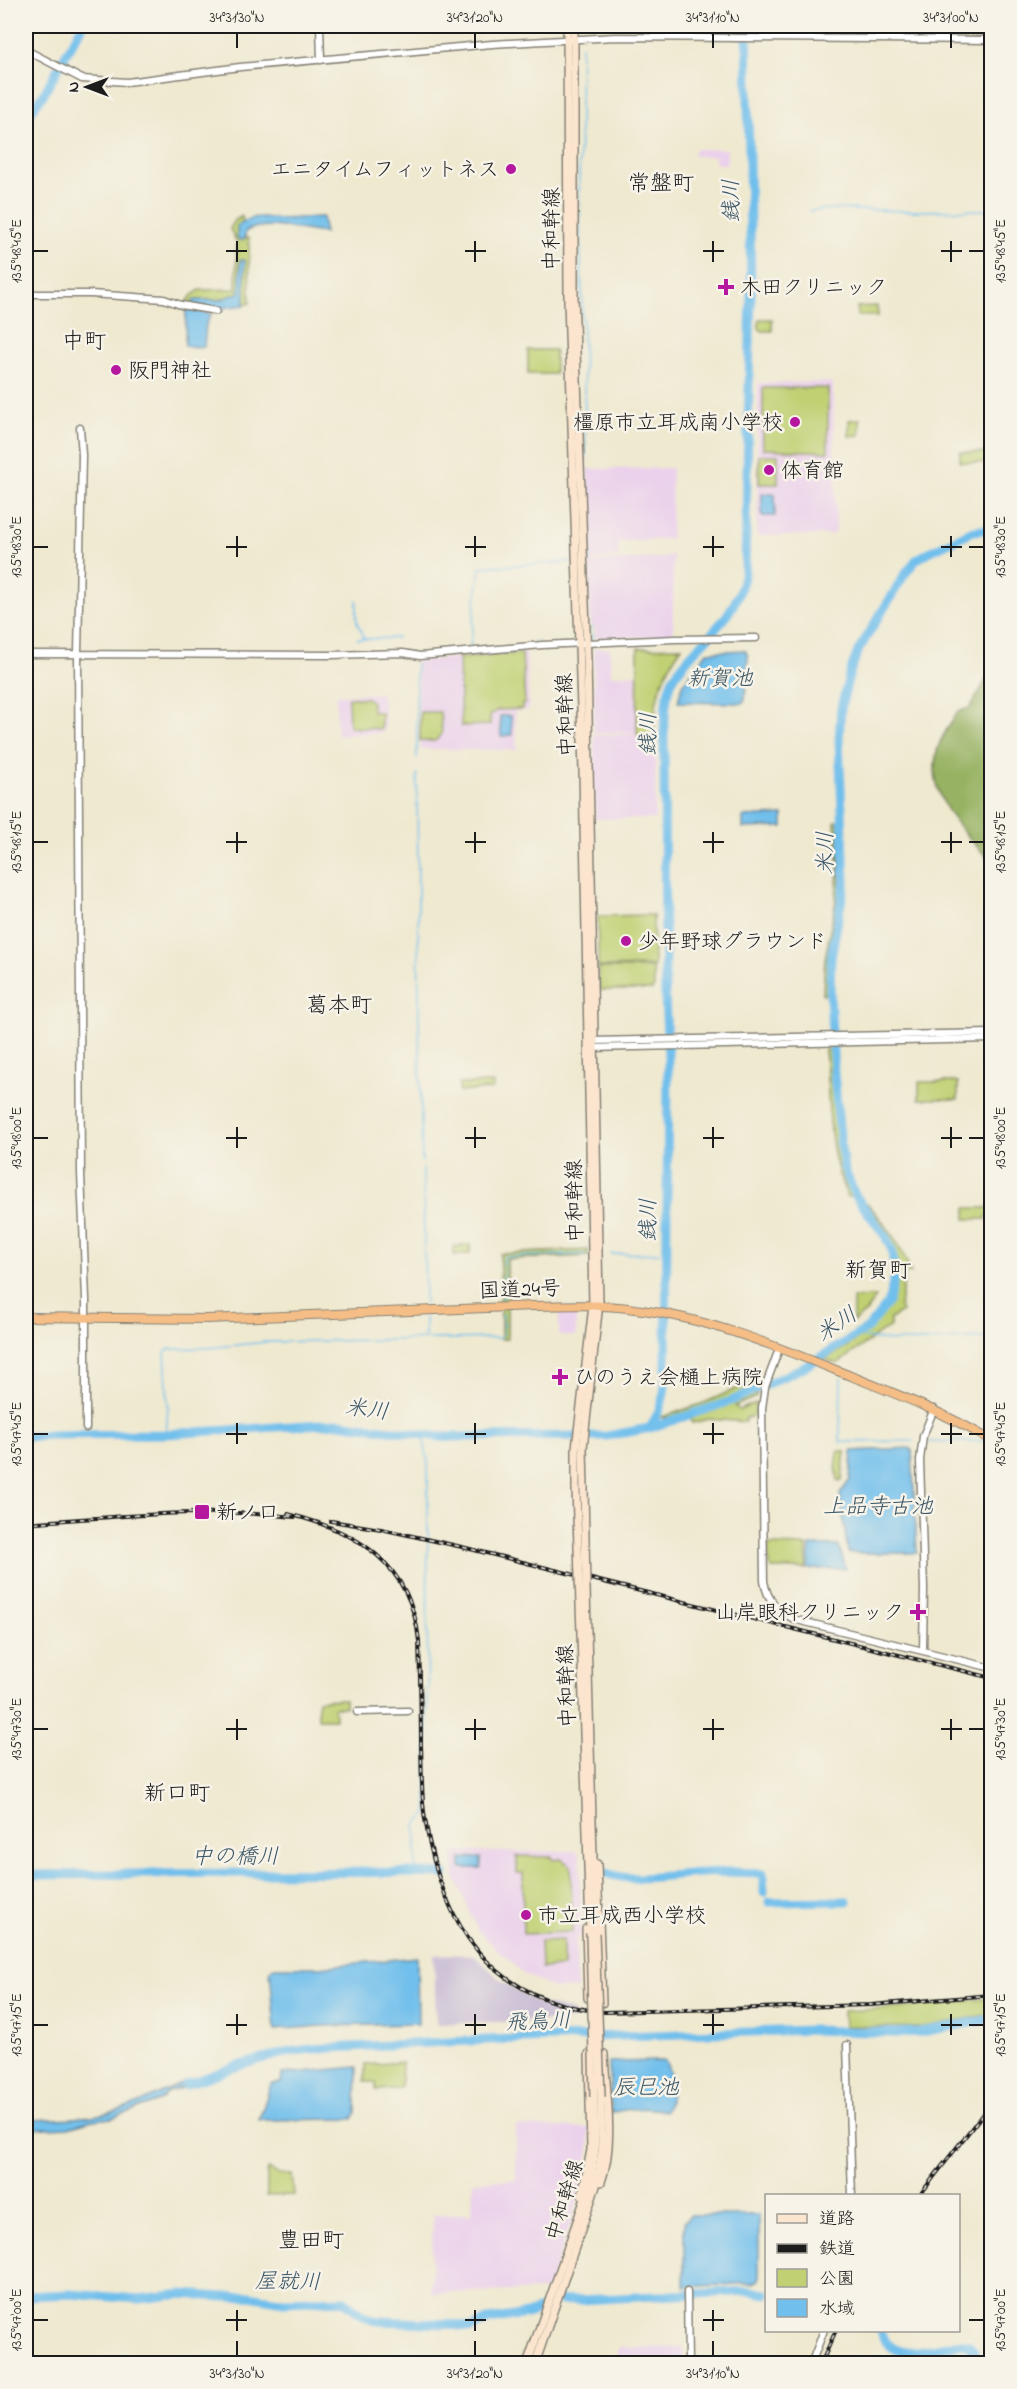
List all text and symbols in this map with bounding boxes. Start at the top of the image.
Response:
text: 34°31'30"N [209,7,265,29]
text: 34°31'20"N [447,7,503,29]
text: 34°31'10"N [686,7,740,29]
text: 34°31'00"N [923,7,979,29]
north arrow [57,57,117,117]
text: N [62,81,86,92]
place label: エニタイムフィットネス [271,156,499,186]
marker: エニタイムフィットネス [504,162,518,176]
district label: 常盤町 [628,169,694,201]
water label: 銭川 [717,179,749,223]
street label: 中和幹線 [538,187,568,271]
text: 135°48'45"E [6,219,28,283]
text: 135°48'45"E [990,219,1012,283]
place label: 木田クリニック [740,274,887,304]
marker: 木田クリニック [717,278,735,296]
district label: 中町 [62,327,106,359]
place label: 阪門神社 [128,357,212,387]
marker: 阪門神社 [109,363,123,377]
place label: 橿原市立耳成南小学校 [573,409,783,439]
marker: 橿原市立耳成南小学校 [788,415,802,429]
place label: 体育館 [781,457,844,487]
marker: 体育館 [762,463,776,477]
text: 135°48'30"E [6,516,28,578]
text: 135°48'30"E [990,516,1012,578]
water label: 新賀池 [687,664,754,696]
street label: 中和幹線 [551,672,583,757]
water label: 銭川 [634,712,666,756]
text: 135°48'15"E [6,811,28,873]
text: 135°48'15"E [990,811,1012,873]
water label: 米川 [811,831,843,875]
place label: 少年野球グラウンド [638,928,827,958]
marker: 少年野球グラウンド [619,934,633,948]
district label: 葛本町 [306,991,372,1023]
text: 135°48'00"E [6,1107,28,1169]
text: 135°48'00"E [990,1107,1012,1169]
street label: 中和幹線 [560,1159,592,1243]
water label: 銭川 [634,1198,666,1242]
district label: 新賀町 [845,1256,911,1288]
street label: 国道24号 [479,1275,562,1307]
water label: 米川 [810,1300,865,1351]
place label: ひのうえ会樋上病院 [574,1364,763,1394]
marker: ひのうえ会樋上病院 [551,1368,569,1386]
water label: 米川 [343,1392,390,1430]
text: 135°47'45"E [6,1402,28,1466]
text: 135°47'45"E [990,1402,1012,1466]
water label: 上品寺古池 [823,1492,934,1524]
place label: 新ノ口 [216,1499,279,1529]
marker: 新ノ口 [193,1503,211,1521]
place label: 山岸眼科クリニック [715,1599,904,1629]
marker: 山岸眼科クリニック [909,1603,927,1621]
street label: 中和幹線 [552,1643,584,1728]
text: 135°47'30"E [6,1698,28,1760]
text: 135°47'30"E [990,1698,1012,1760]
district label: 新口町 [144,1779,210,1811]
water label: 中の橋川 [191,1842,279,1874]
place label: 市立耳成西小学校 [538,1902,706,1932]
marker: 市立耳成西小学校 [519,1908,533,1922]
text: 135°47'15"E [6,1993,28,2057]
text: 135°47'15"E [990,1993,1012,2057]
water label: 飛鳥川 [505,2006,572,2040]
water label: 辰巳池 [613,2073,680,2105]
street label: 中和幹線 [539,2156,593,2245]
legend [765,2194,960,2332]
text: 道路 [819,2207,855,2233]
district label: 豊田町 [278,2226,344,2258]
text: 鉄道 [819,2237,855,2263]
water label: 屋就川 [255,2266,321,2300]
text: 公園 [819,2267,855,2293]
text: 135°47'00"E [6,2288,28,2352]
text: 135°47'00"E [990,2288,1012,2352]
text: 水域 [819,2297,855,2323]
text: 34°31'30"N [209,2363,265,2385]
text: 34°31'20"N [447,2363,503,2385]
text: 34°31'10"N [686,2363,740,2385]

